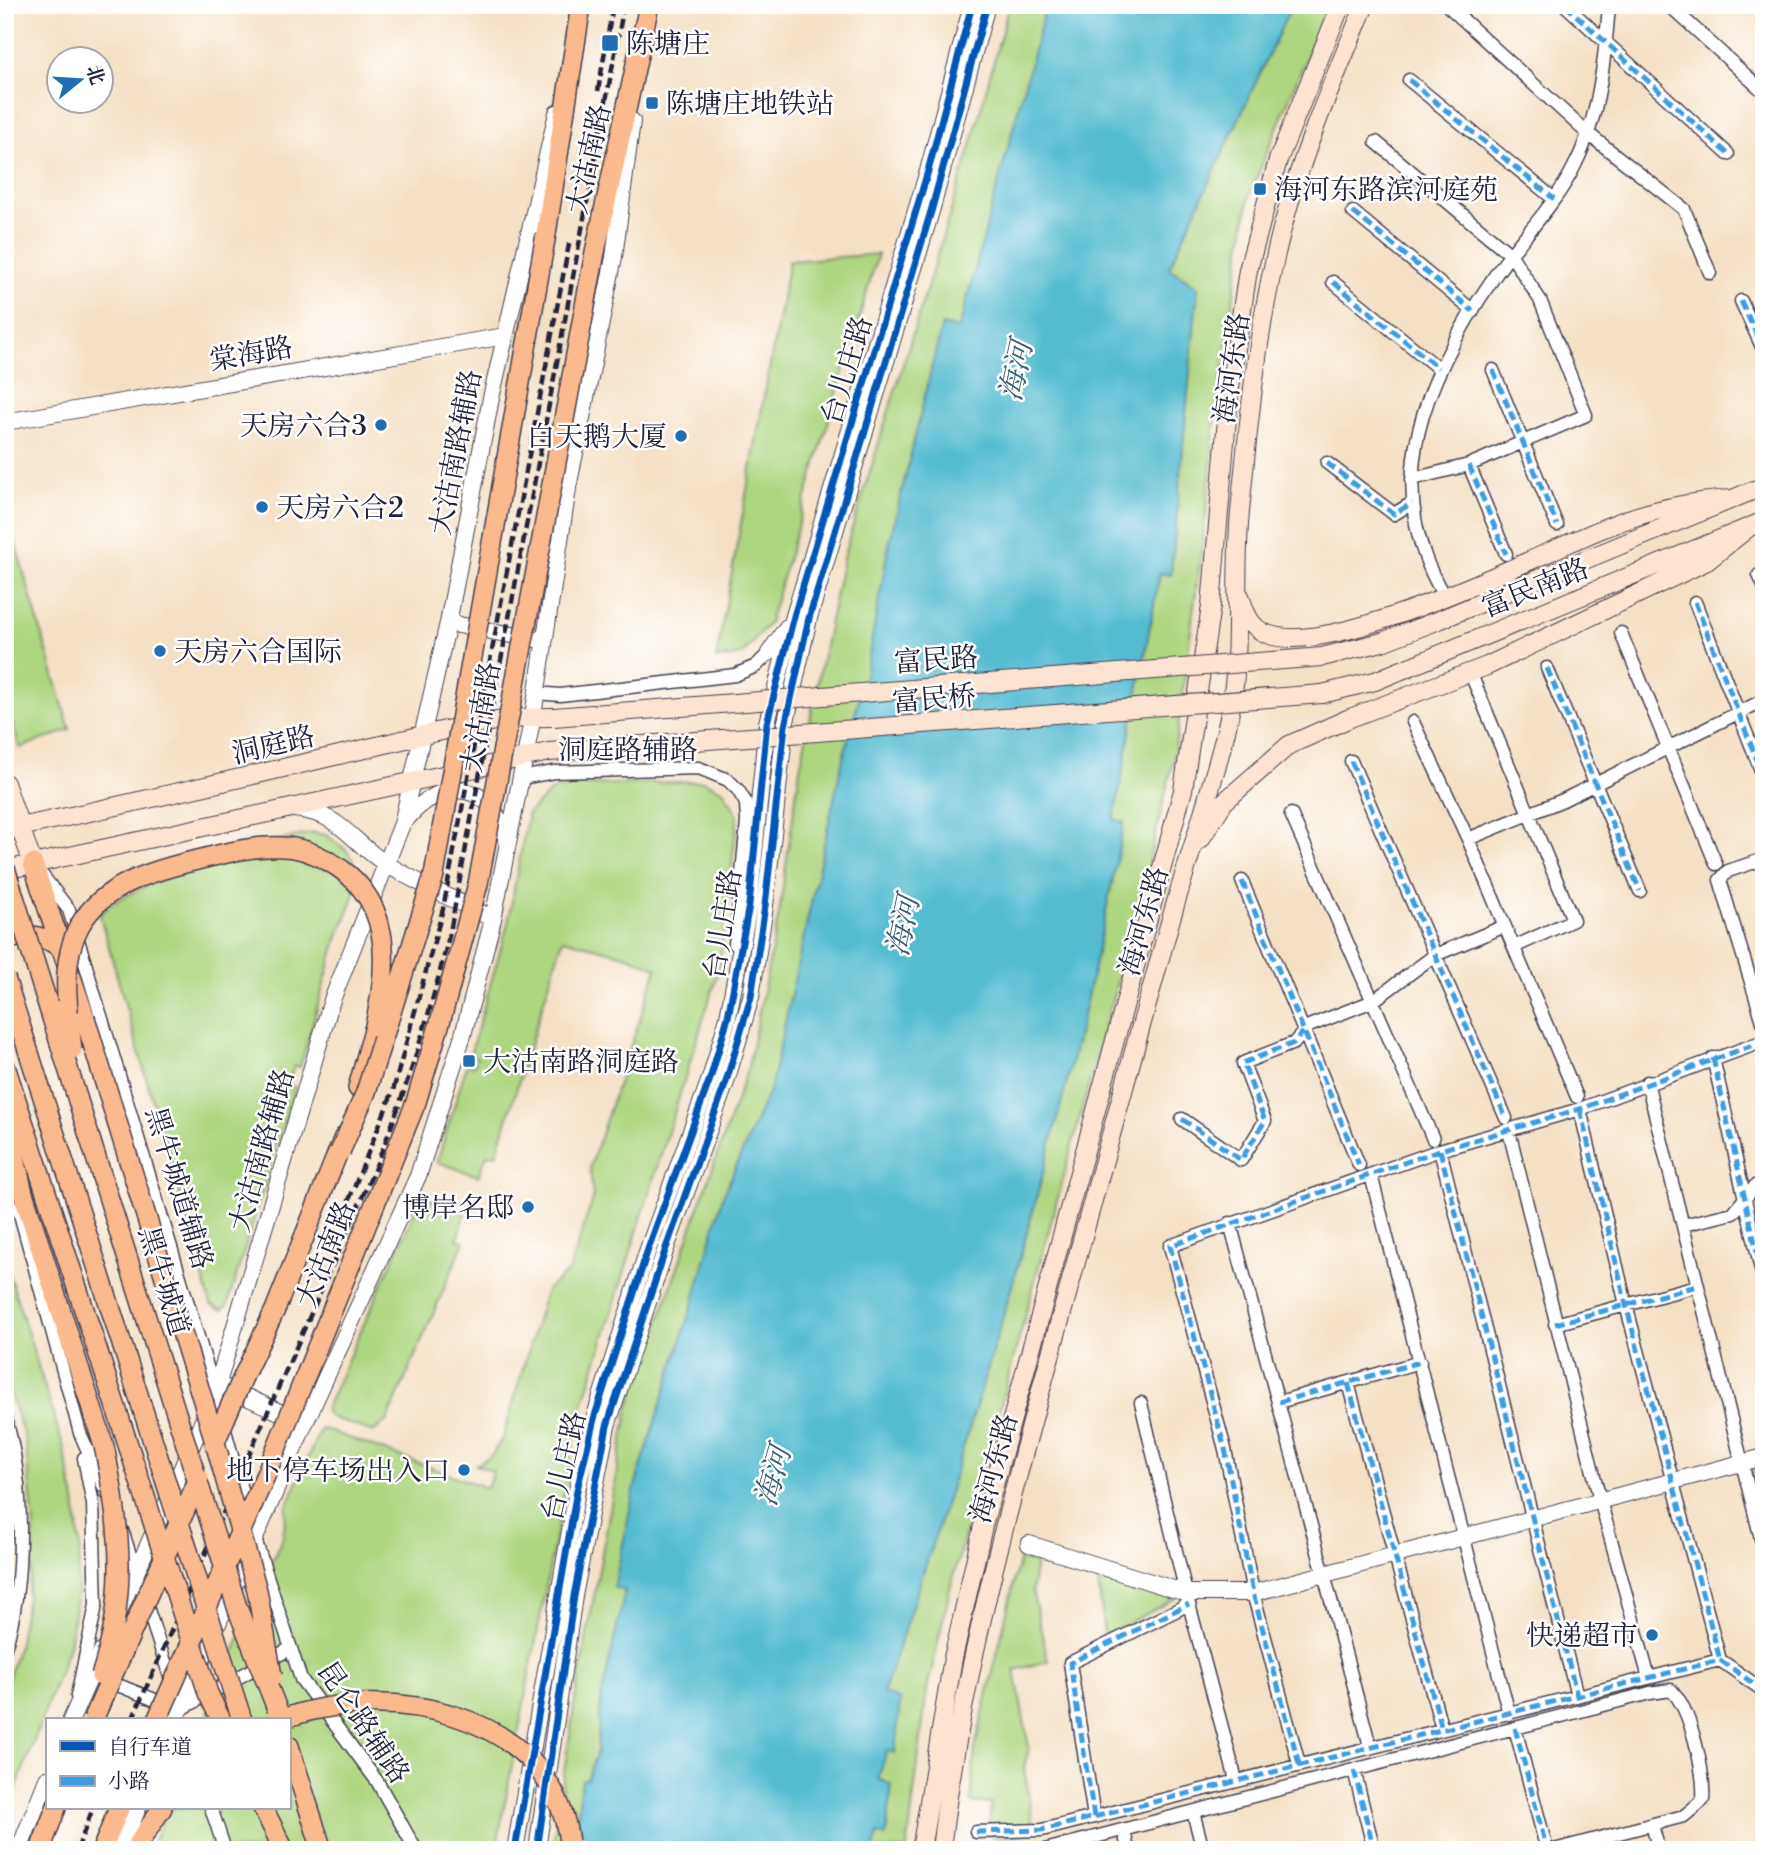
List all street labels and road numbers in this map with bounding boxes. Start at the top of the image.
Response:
street label: 大沽南路 [560,101,619,218]
street label: 海河东路 [1207,310,1258,426]
street label: 台儿庄路 [814,312,881,429]
street label: 棠海路 [207,330,296,379]
street label: 大沽南路辅路 [423,366,490,538]
street label: 富民南路 [1477,551,1594,626]
street label: 富民路 [893,640,979,681]
street label: 大沽南路 [455,659,508,775]
street label: 富民桥 [891,678,978,721]
street label: 洞庭路 [228,719,318,772]
street label: 洞庭路辅路 [558,733,698,768]
street label: 海河东路 [1112,863,1177,980]
street label: 台儿庄路 [697,866,750,982]
street label: 大沽南路辅路 [222,1065,302,1236]
street label: 黑牛城道辅路 [137,1103,220,1274]
street label: 大沽南路 [289,1196,364,1313]
street label: 黑牛城道 [130,1223,197,1340]
street label: 台儿庄路 [535,1408,594,1525]
street label: 海河东路 [963,1410,1026,1527]
street label: 昆仑路辅路 [309,1655,416,1791]

